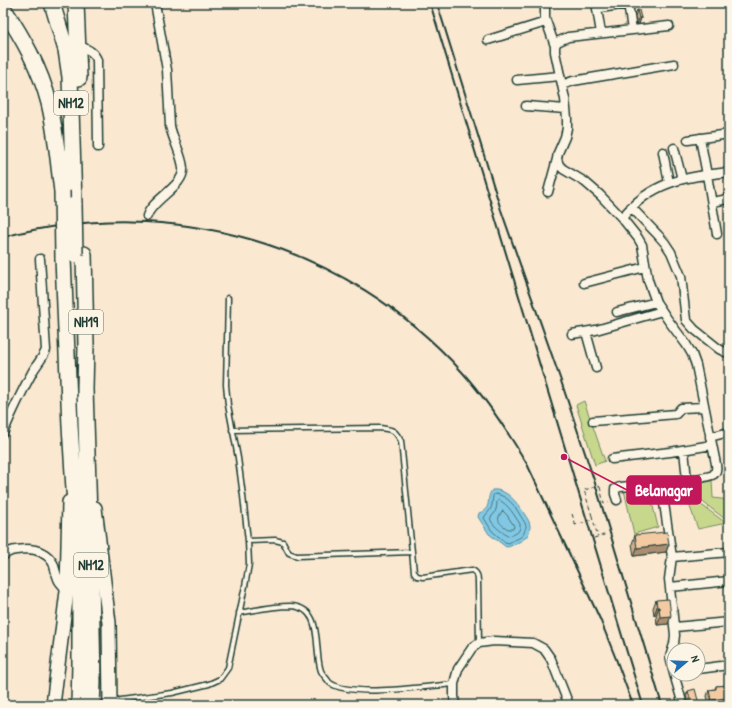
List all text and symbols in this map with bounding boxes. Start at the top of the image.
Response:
road number: NH12 [54,91,88,115]
road number: NH19 [69,310,103,334]
callout: Belanagar [627,476,701,504]
text: Belanagar [635,479,694,502]
road number: NH12 [74,553,108,577]
north arrow [666,642,706,682]
text: N [688,654,703,664]

